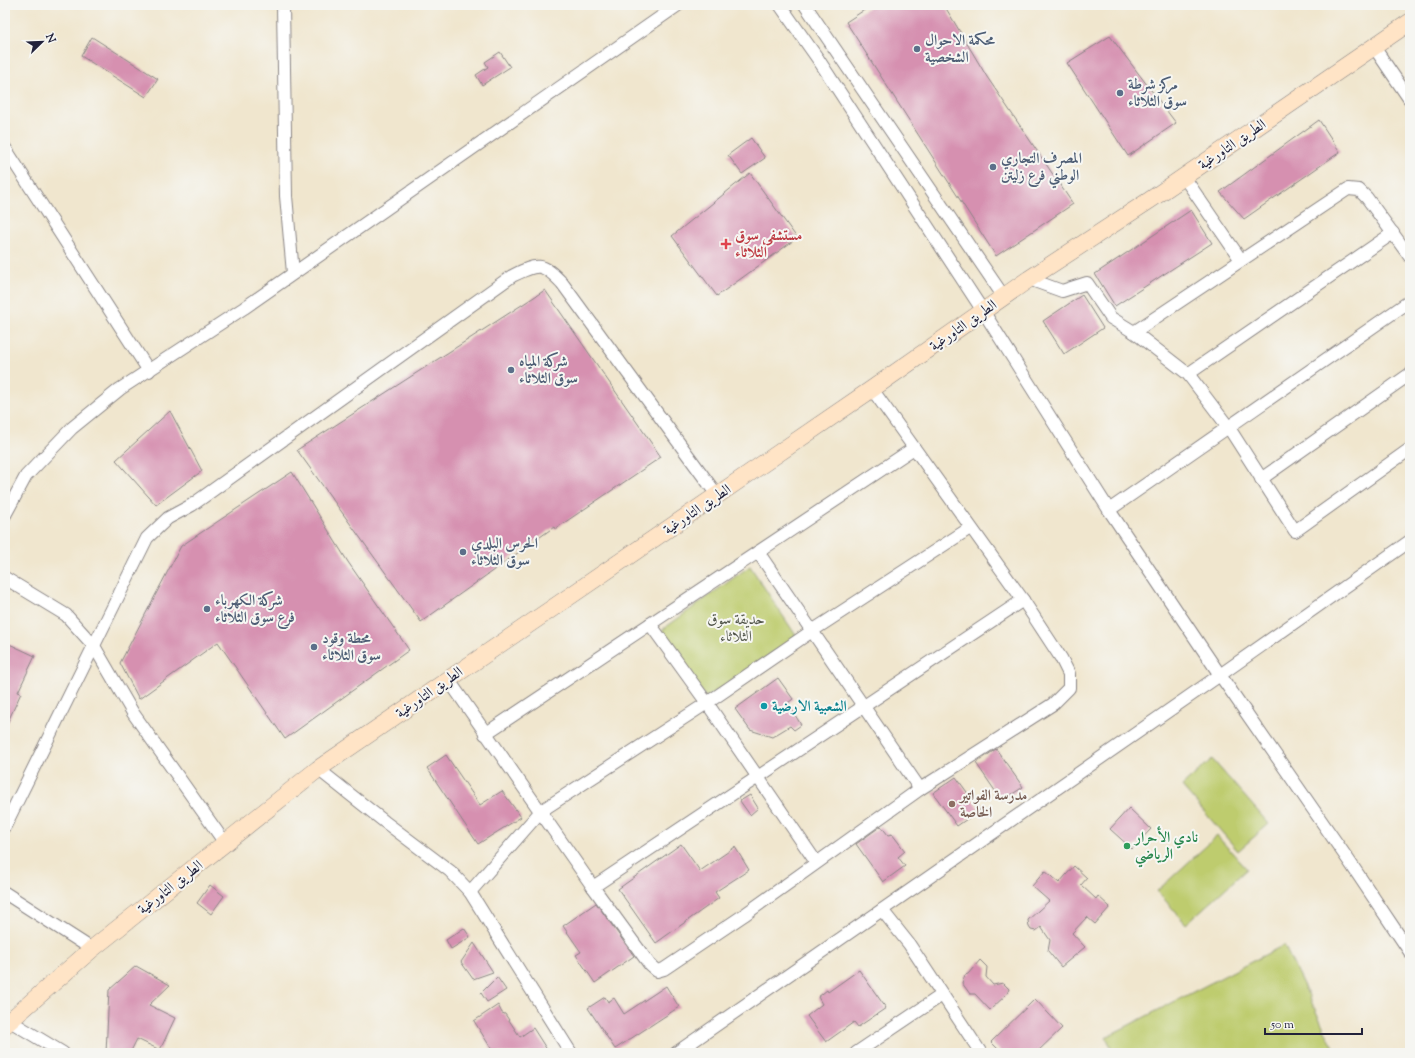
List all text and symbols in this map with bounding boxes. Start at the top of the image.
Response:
north arrow [22,22,62,62]
text: N [41,30,59,46]
place label: محكمة الاحوال الشخصية [925,31,996,69]
marker: محكمة الاحوال الشخصية [912,44,922,54]
place label: مركز شرطة سوق الثلاثاء [1128,75,1187,113]
marker: مركز شرطة سوق الثلاثاء [1115,88,1125,98]
street label: الطريق التاورغية [1195,115,1271,176]
place label: المصرف التجاري الوطني فرع زليتن [1001,149,1082,189]
marker: المصرف التجاري الوطني فرع زليتن [988,162,998,172]
place label: مستشفى سوق الثلاثاء [735,226,802,264]
marker: مستشفى سوق الثلاثاء [720,238,732,250]
street label: الطريق التاورغية [926,295,1002,357]
place label: شركة المياه سوق الثلاثاء [519,352,578,390]
marker: شركة المياه سوق الثلاثاء [506,365,516,375]
street label: الطريق التاورغية [660,480,736,541]
place label: الحرس البلدي سوق الثلاثاء [471,534,538,572]
marker: الحرس البلدي سوق الثلاثاء [458,547,468,557]
place label: شركة الكهرباء فرع سوق الثلاثاء [215,591,295,629]
marker: شركة الكهرباء فرع سوق الثلاثاء [202,604,212,614]
park label: حديقة سوق الثلاثاء [707,610,765,648]
place label: محطة وقود سوق الثلاثاء [322,629,381,667]
marker: محطة وقود سوق الثلاثاء [309,642,319,652]
street label: الطريق التاورغية [392,662,468,724]
place label: الشعبية الارضية [772,697,847,718]
marker: الشعبية الارضية [759,701,769,711]
place label: مدرسة الفواتير الخاصة [958,786,1028,824]
marker: مدرسة الفواتير الخاصة [947,799,957,809]
place label: نادي الأحرار الرياضي [1133,826,1198,868]
marker: نادي الأحرار الرياضي [1122,841,1132,851]
street label: الطريق التاورغية [134,856,208,920]
scale bar [1265,1010,1362,1036]
text: 50 m [1270,1016,1294,1034]

